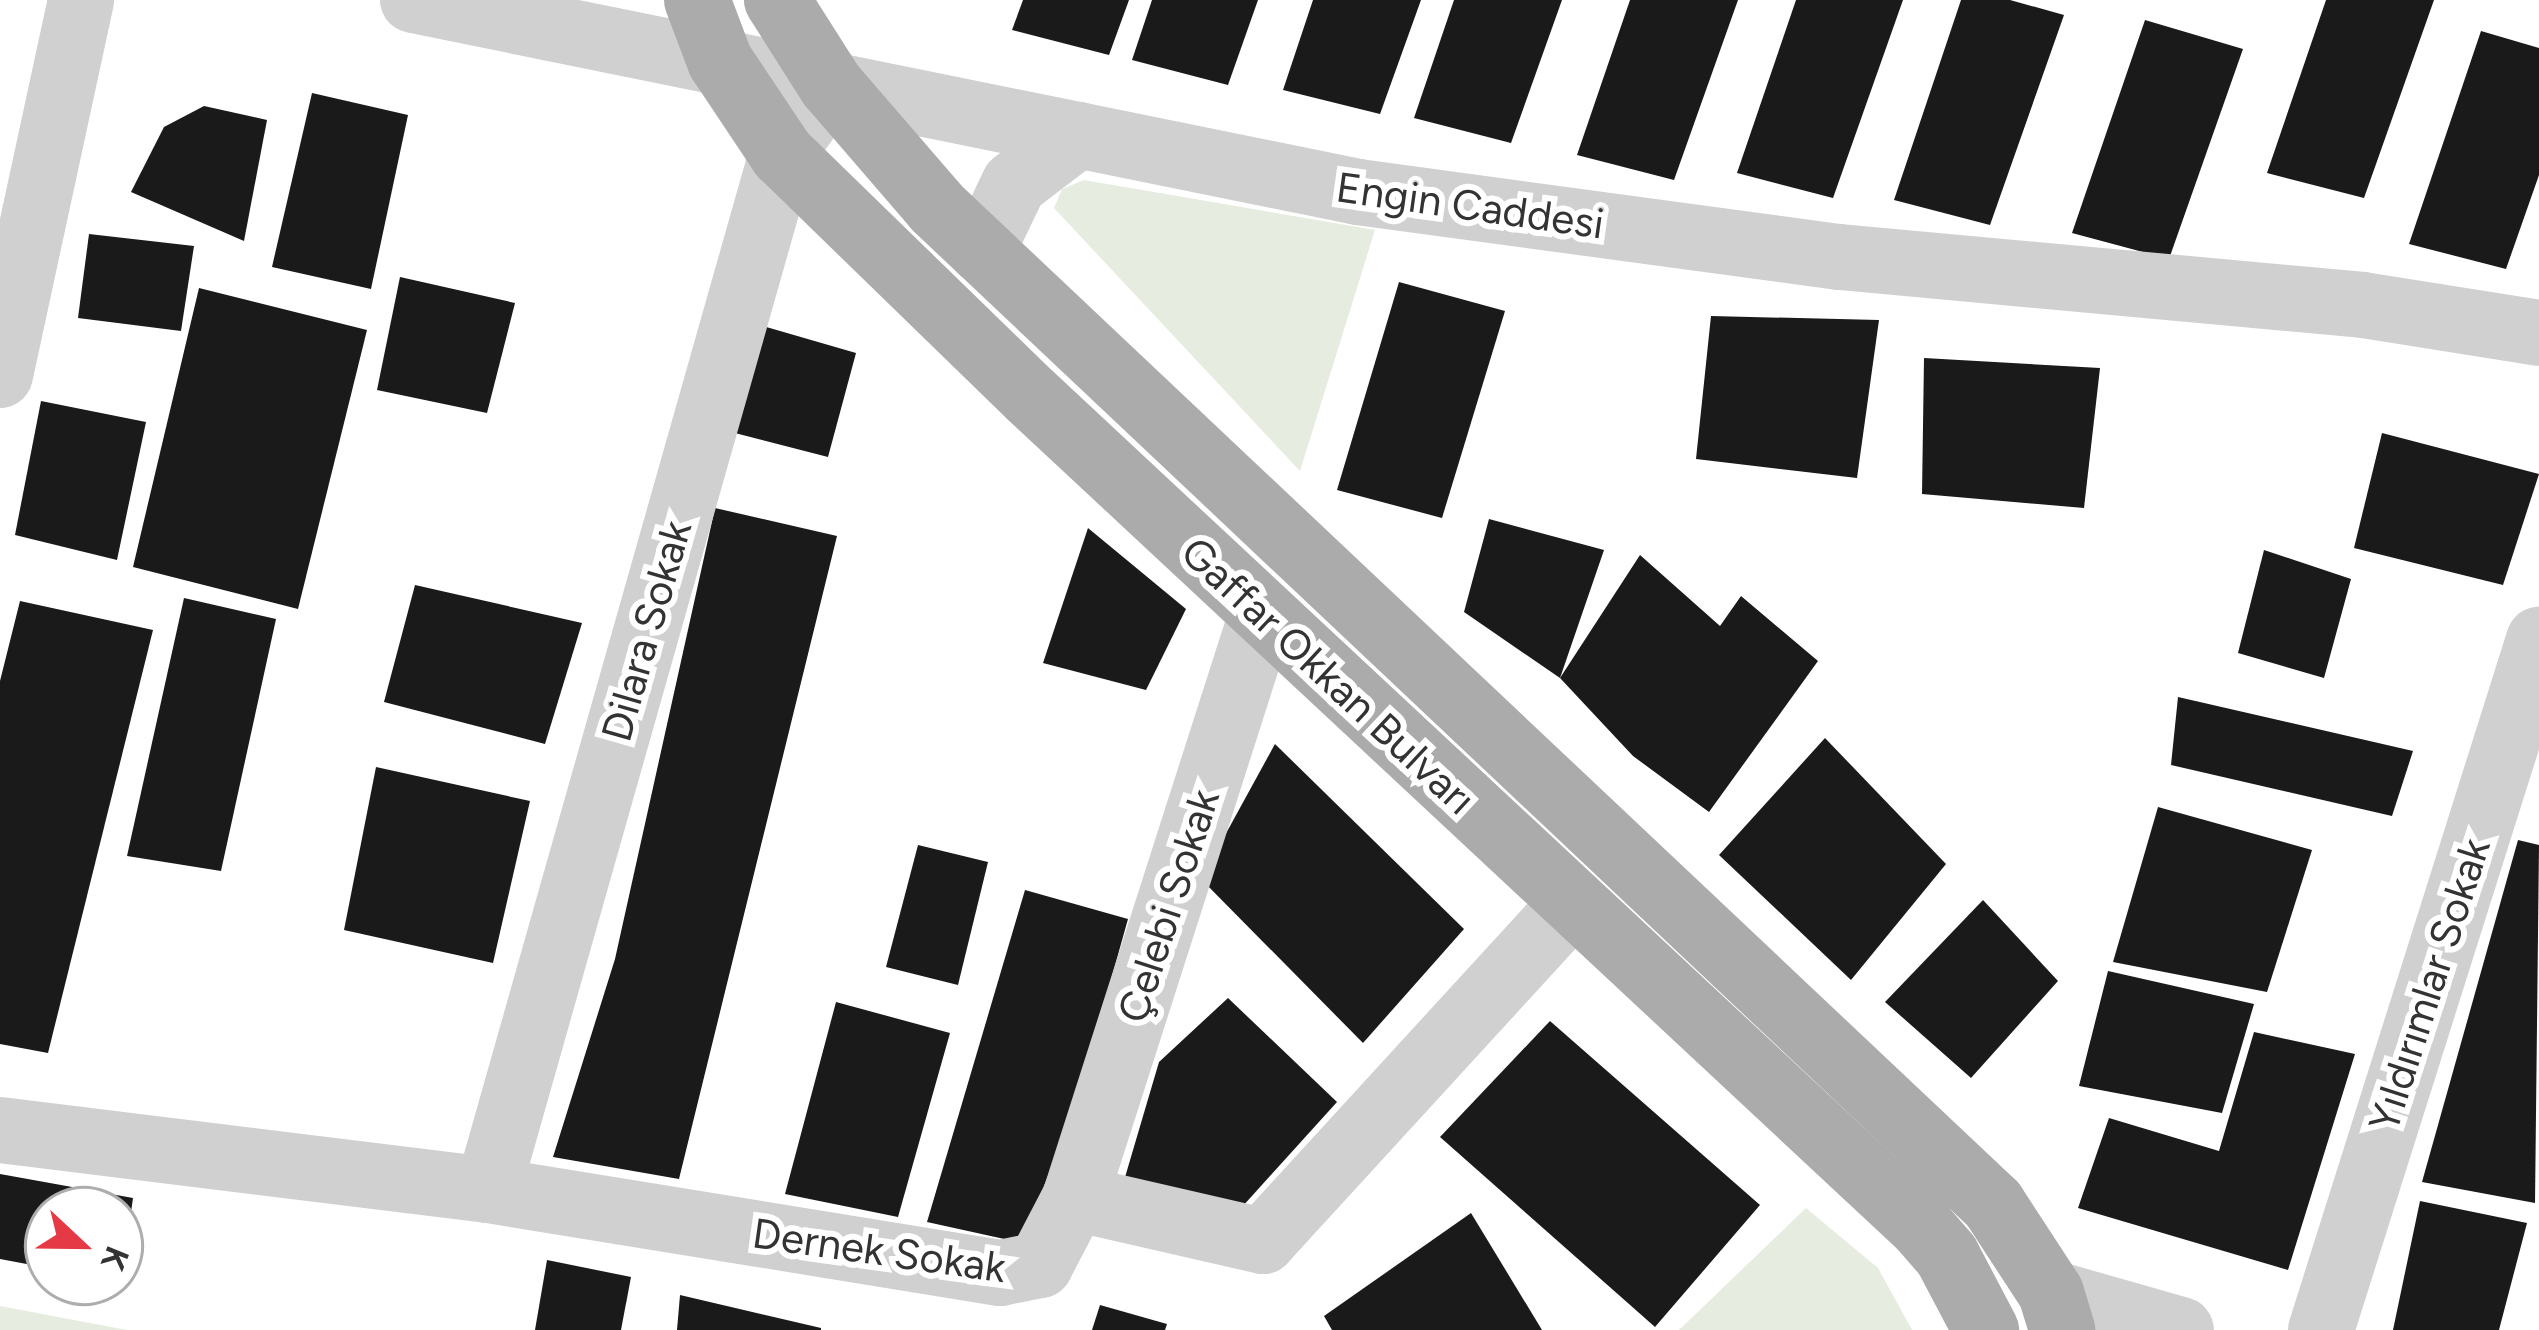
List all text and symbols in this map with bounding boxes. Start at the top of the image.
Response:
street label: Engin Caddesi [1333,162,1607,250]
street label: Dilara Sokak [591,515,703,747]
street label: Gaffar Okkan Bulvarı [1171,527,1485,825]
street label: Çelebi Sokak [1108,783,1230,1029]
street label: Yıldırımlar Sokak [2359,832,2501,1138]
north arrow [24,1186,144,1306]
street label: Dernek Sokak [749,1208,1009,1294]
text: K [93,1241,137,1276]

